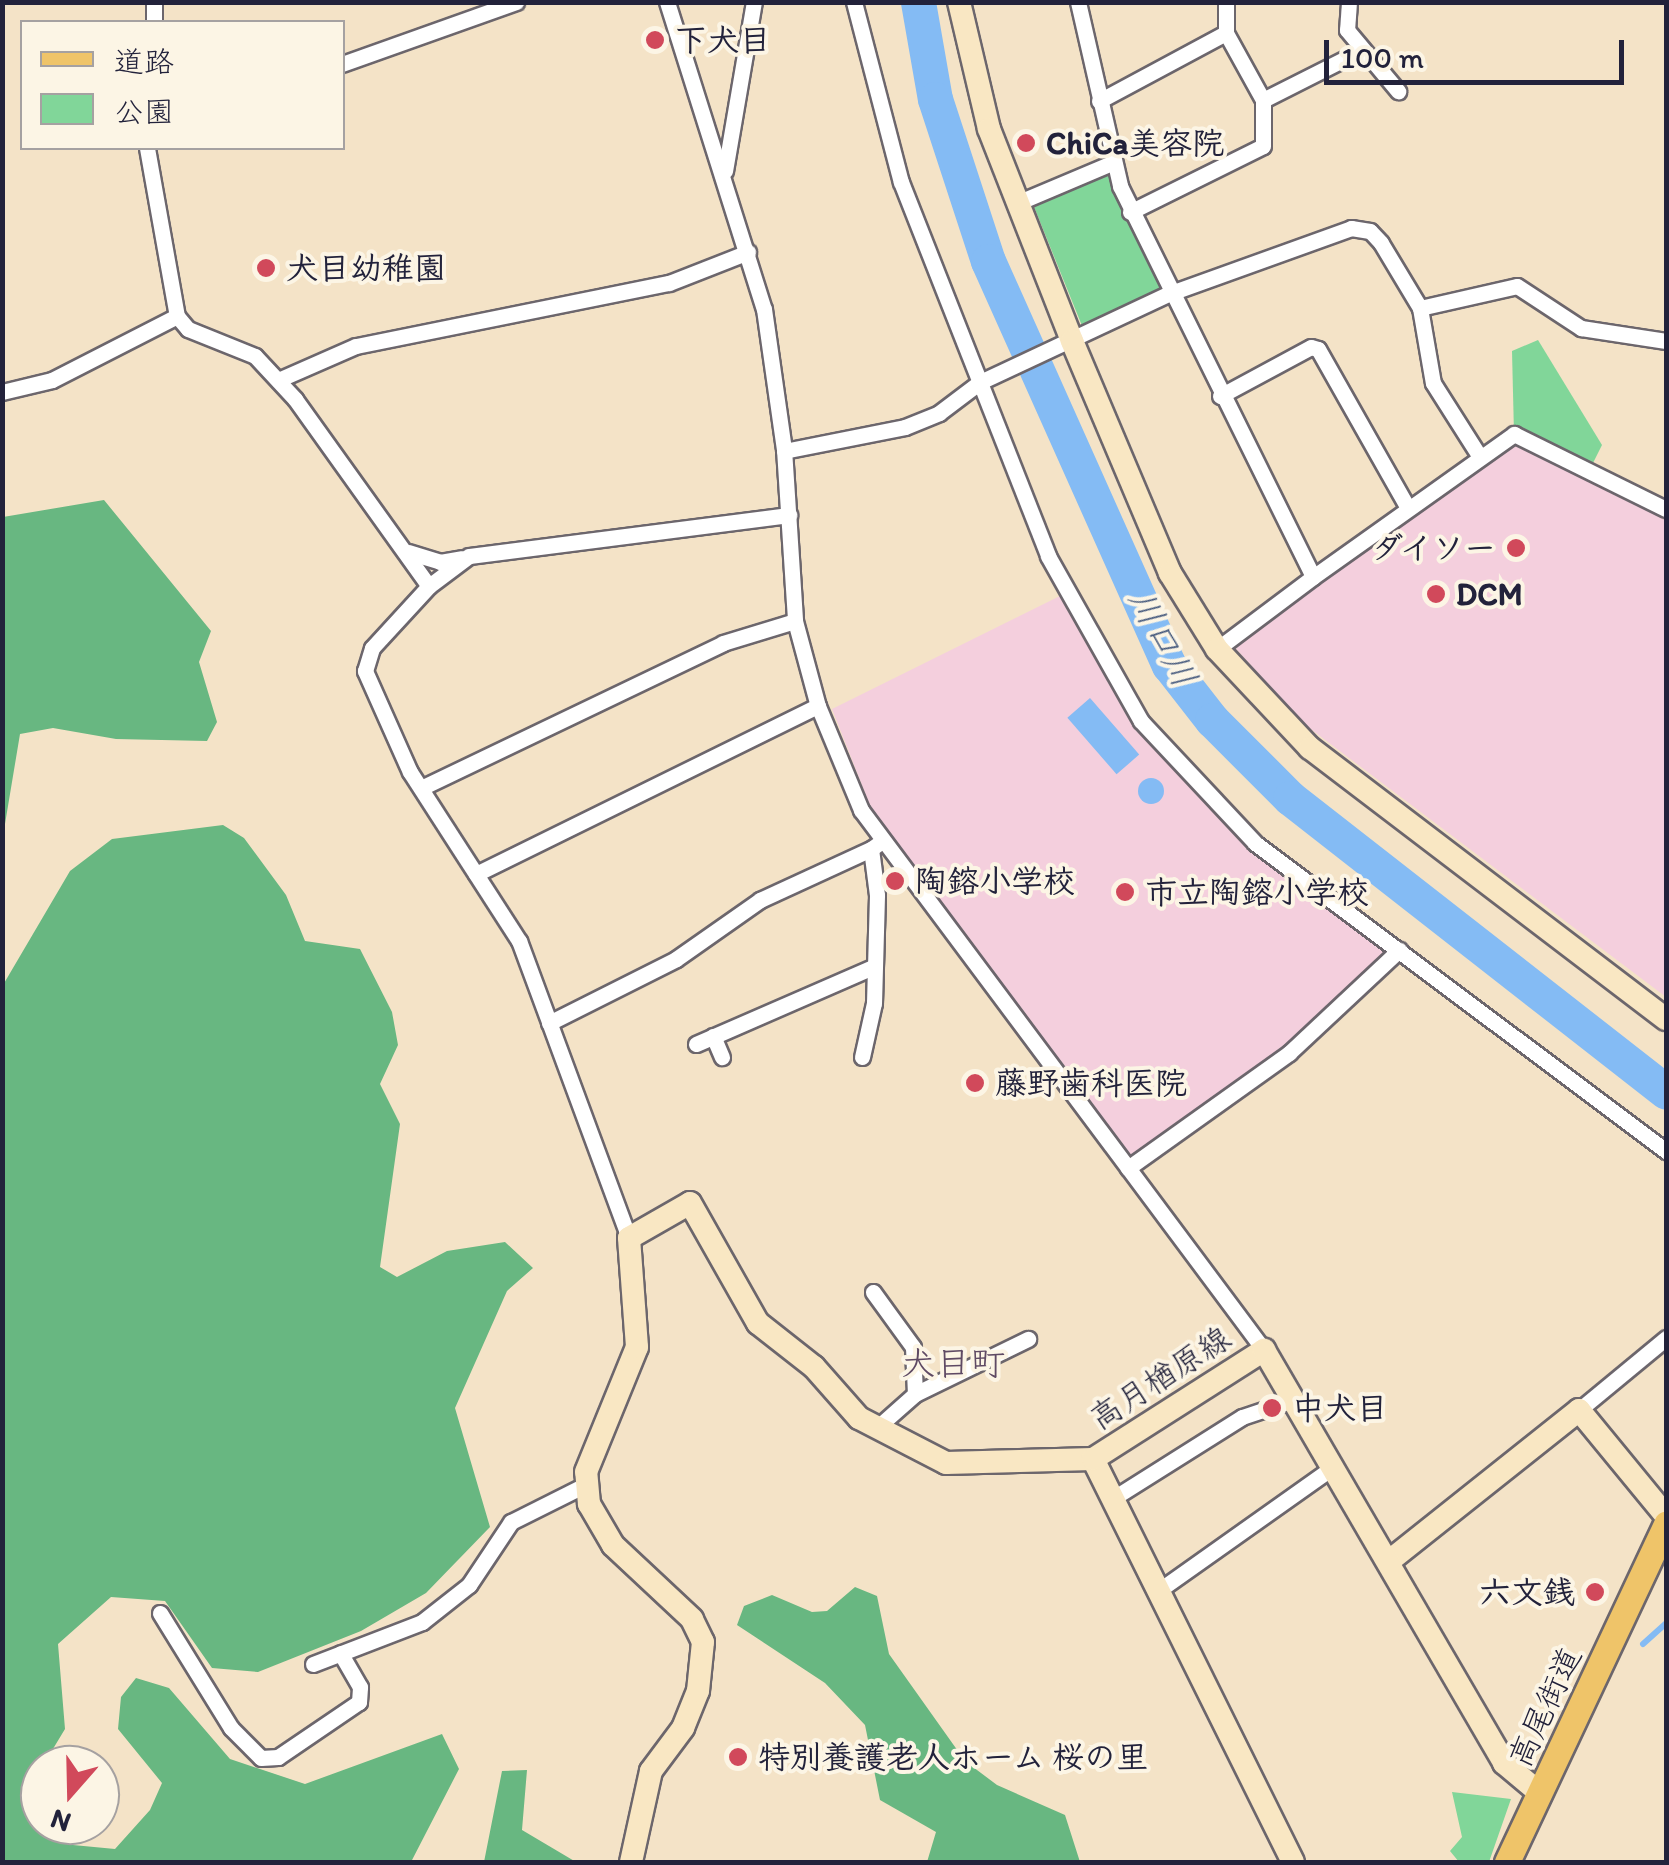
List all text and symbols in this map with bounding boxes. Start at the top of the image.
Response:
legend [20,20,345,150]
scale bar [1329,20,1629,82]
place label: 下犬目 [675,21,771,59]
marker: 下犬目 [644,29,666,51]
text: 100 m [1341,39,1424,76]
text: 道路 [114,43,174,80]
text: 公園 [114,93,174,130]
place label: ChiCa美容院 [1046,124,1224,162]
marker: ChiCa美容院 [1015,132,1037,154]
place label: 犬目幼稚園 [286,249,446,287]
marker: 犬目幼稚園 [255,257,277,279]
place label: ダイソー [1368,529,1496,567]
marker: ダイソー [1505,537,1527,559]
place label: DCM [1456,575,1523,613]
water label: 川口川 [1120,582,1206,694]
marker: DCM [1425,583,1447,605]
place label: 陶鎔小学校 [915,862,1075,900]
marker: 陶鎔小学校 [884,870,906,892]
place label: 市立陶鎔小学校 [1145,873,1369,911]
marker: 市立陶鎔小学校 [1114,881,1136,903]
place label: 藤野歯科医院 [995,1064,1187,1102]
marker: 藤野歯科医院 [964,1072,986,1094]
street label: 高月楢原線 [1082,1318,1238,1438]
district label: 犬目町 [901,1342,1005,1384]
place label: 中犬目 [1292,1389,1388,1427]
marker: 中犬目 [1261,1397,1283,1419]
place label: 六文銭 [1479,1573,1575,1611]
marker: 六文銭 [1584,1581,1606,1603]
street label: 高尾街道 [1501,1641,1589,1773]
place label: 特別養護老人ホーム 桜の里 [758,1738,1149,1776]
north arrow [20,1745,120,1845]
marker: 特別養護老人ホーム 桜の里 [727,1746,749,1768]
text: N [46,1802,75,1841]

